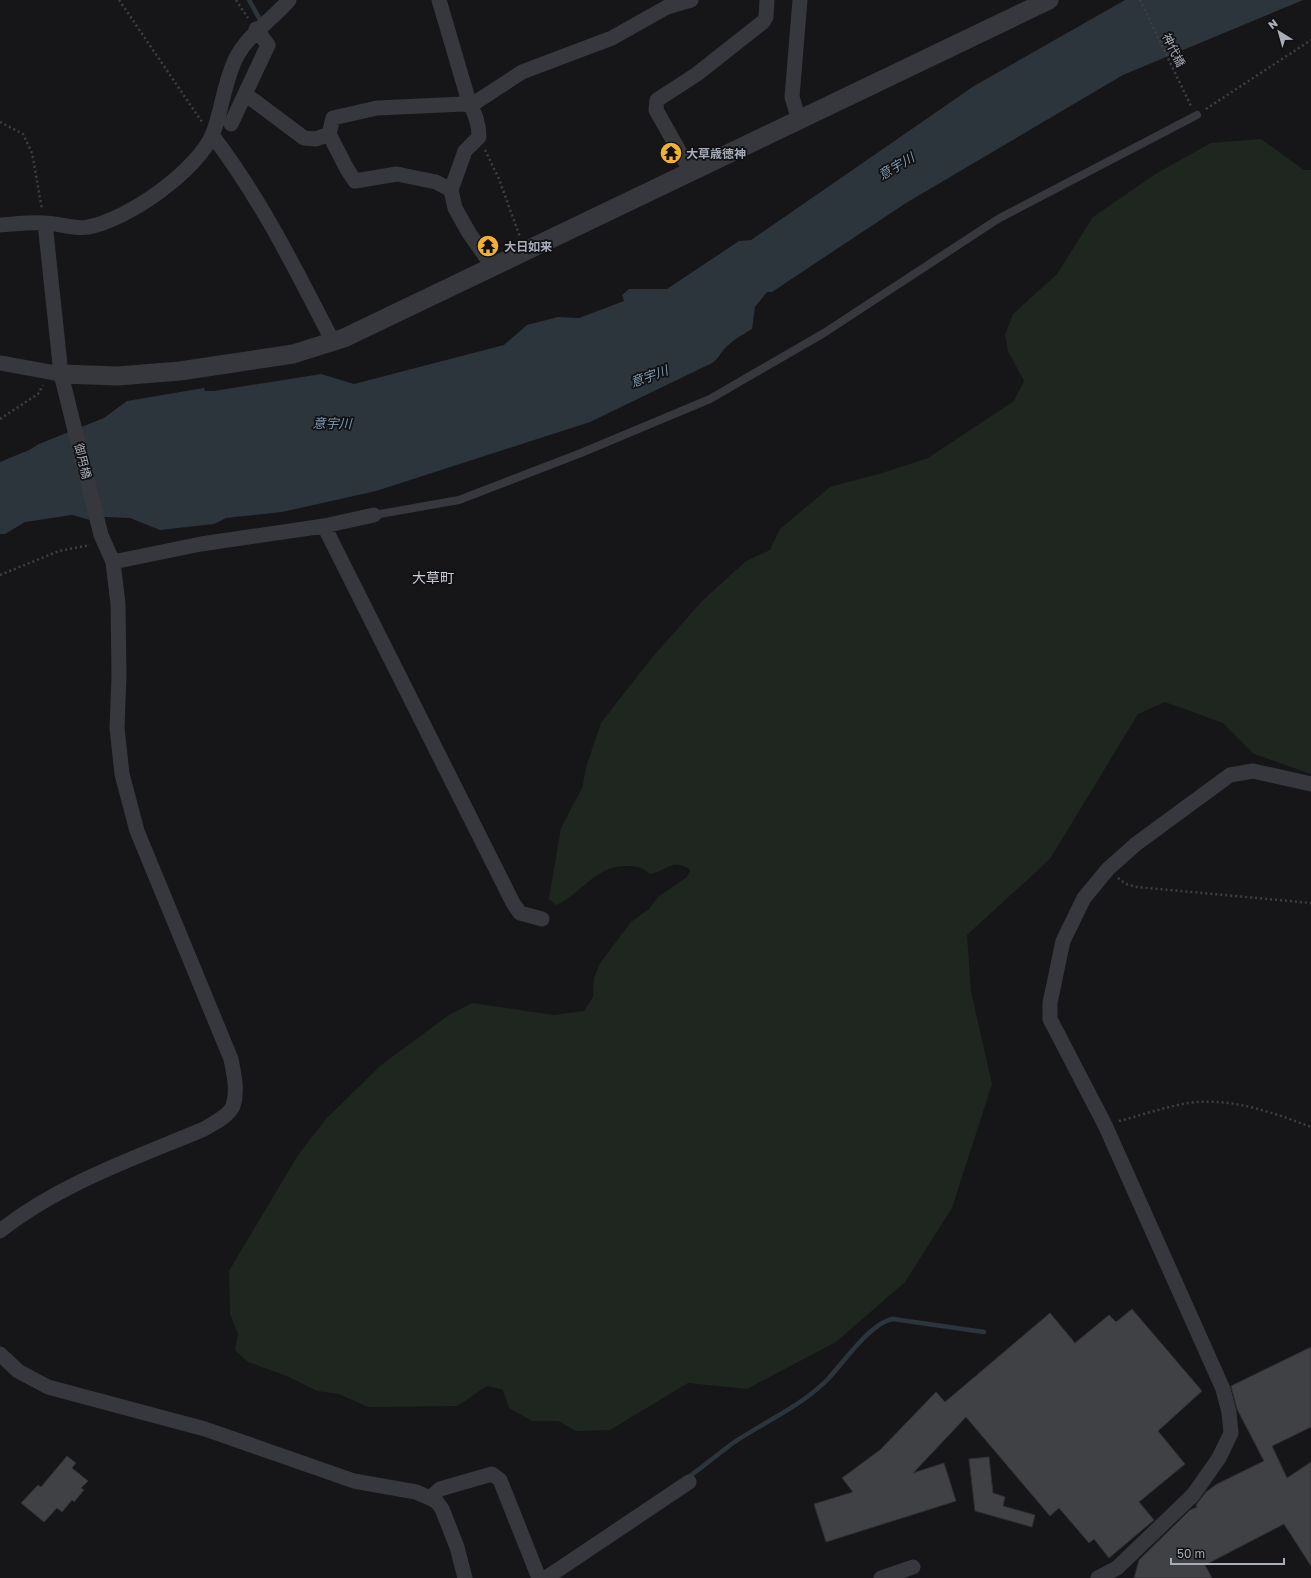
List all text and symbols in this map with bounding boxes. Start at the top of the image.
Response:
north arrow [1259,12,1299,52]
text: N [1265,16,1280,31]
street label: 神代橋 [1159,31,1189,69]
temple icon: 大草歳徳神 [658,140,684,166]
place label: 大草歳徳神 [686,146,746,161]
water label: 意宇川 [875,148,919,183]
temple icon: 大日如来 [475,233,501,259]
place label: 大日如来 [504,239,552,254]
water label: 意宇川 [628,361,672,390]
water label: 意宇川 [312,415,354,431]
street label: 御用橋 [71,442,95,480]
district label: 大草町 [412,569,454,586]
scale bar [1171,1540,1284,1566]
text: 50 m [1177,1546,1205,1561]

